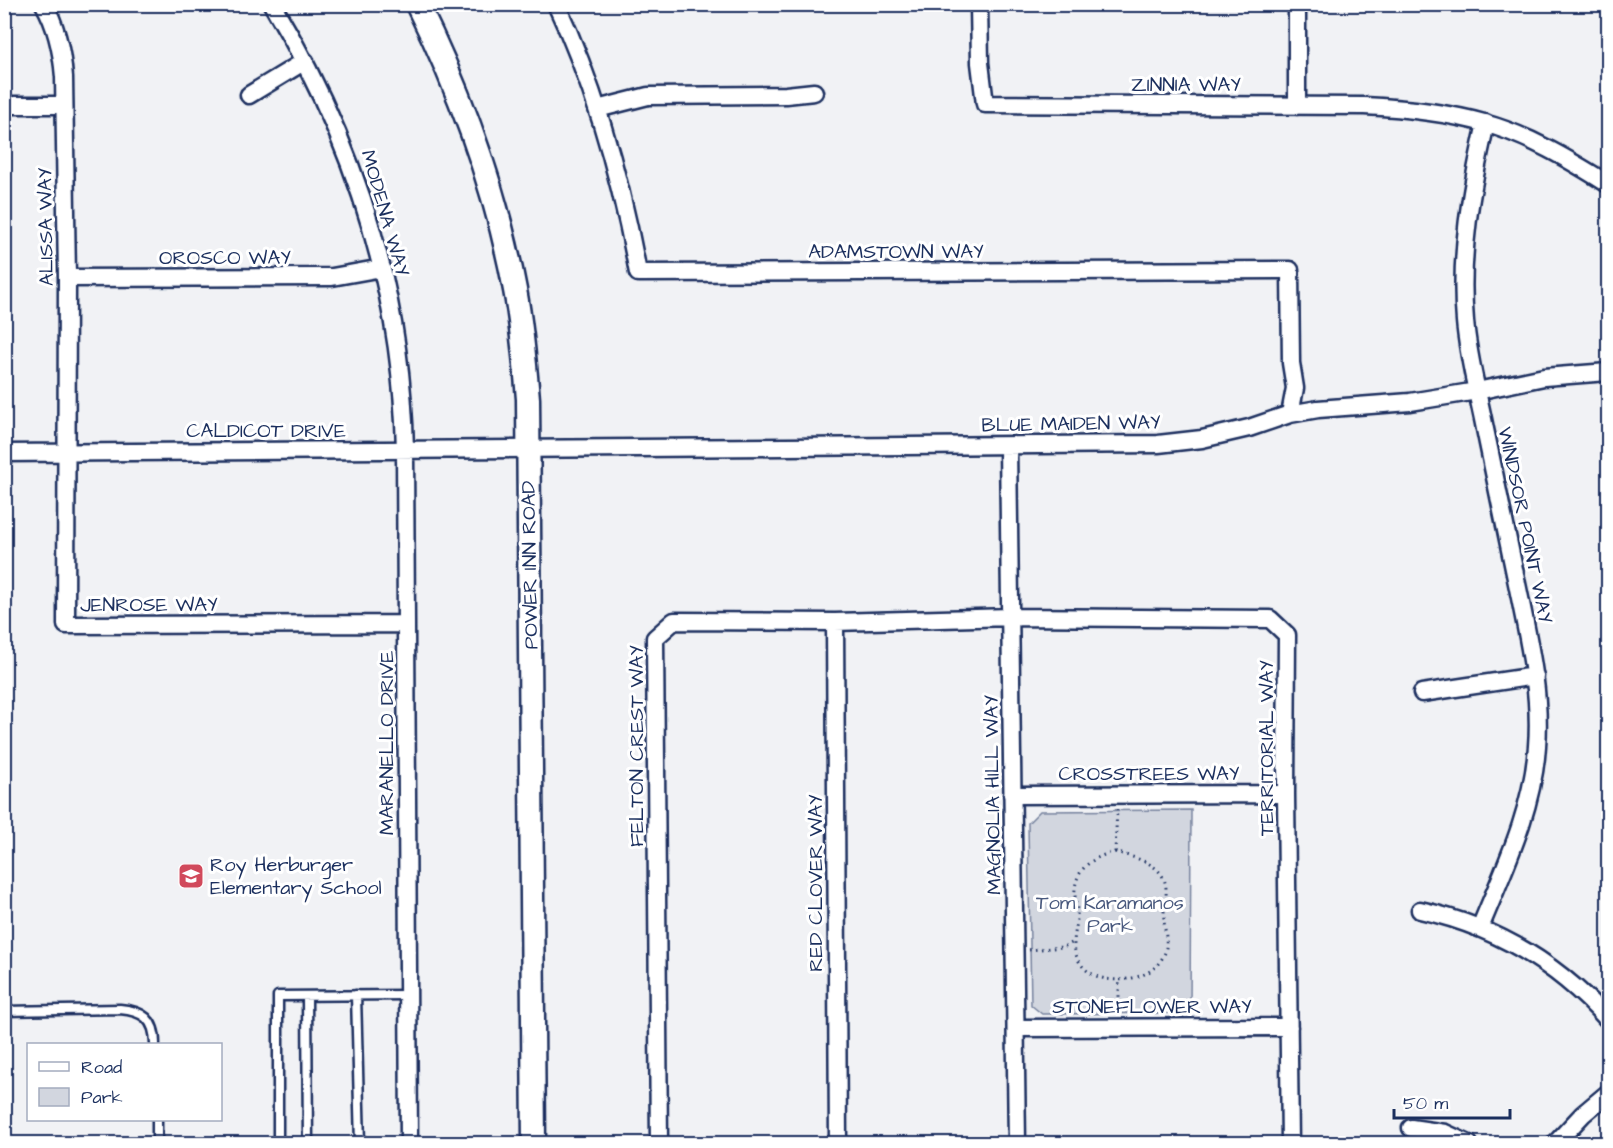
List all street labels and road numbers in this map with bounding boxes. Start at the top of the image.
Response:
street label: ZINNIA WAY [1131,71,1241,99]
street label: MODENA WAY [354,147,417,280]
street label: ALISSA WAY [31,167,61,286]
street label: ADAMSTOWN WAY [808,238,984,266]
street label: OROSCO WAY [159,244,291,272]
street label: BLUE MAIDEN WAY [981,408,1161,440]
street label: CALDICOT DRIVE [186,417,346,445]
street label: WINDSOR POINT WAY [1490,424,1560,626]
street label: POWER INN ROAD [515,480,545,650]
street label: JENROSE WAY [80,591,218,619]
street label: FELTON CREST WAY [623,645,651,847]
street label: MARANELLO DRIVE [373,651,401,835]
street label: TERRITORIAL WAY [1253,660,1281,836]
street label: MAGNOLIA HILL WAY [977,694,1009,895]
street label: CROSSTREES WAY [1058,760,1240,788]
street label: RED CLOVER WAY [802,794,830,972]
street label: STONEFLOWER WAY [1052,993,1252,1021]

